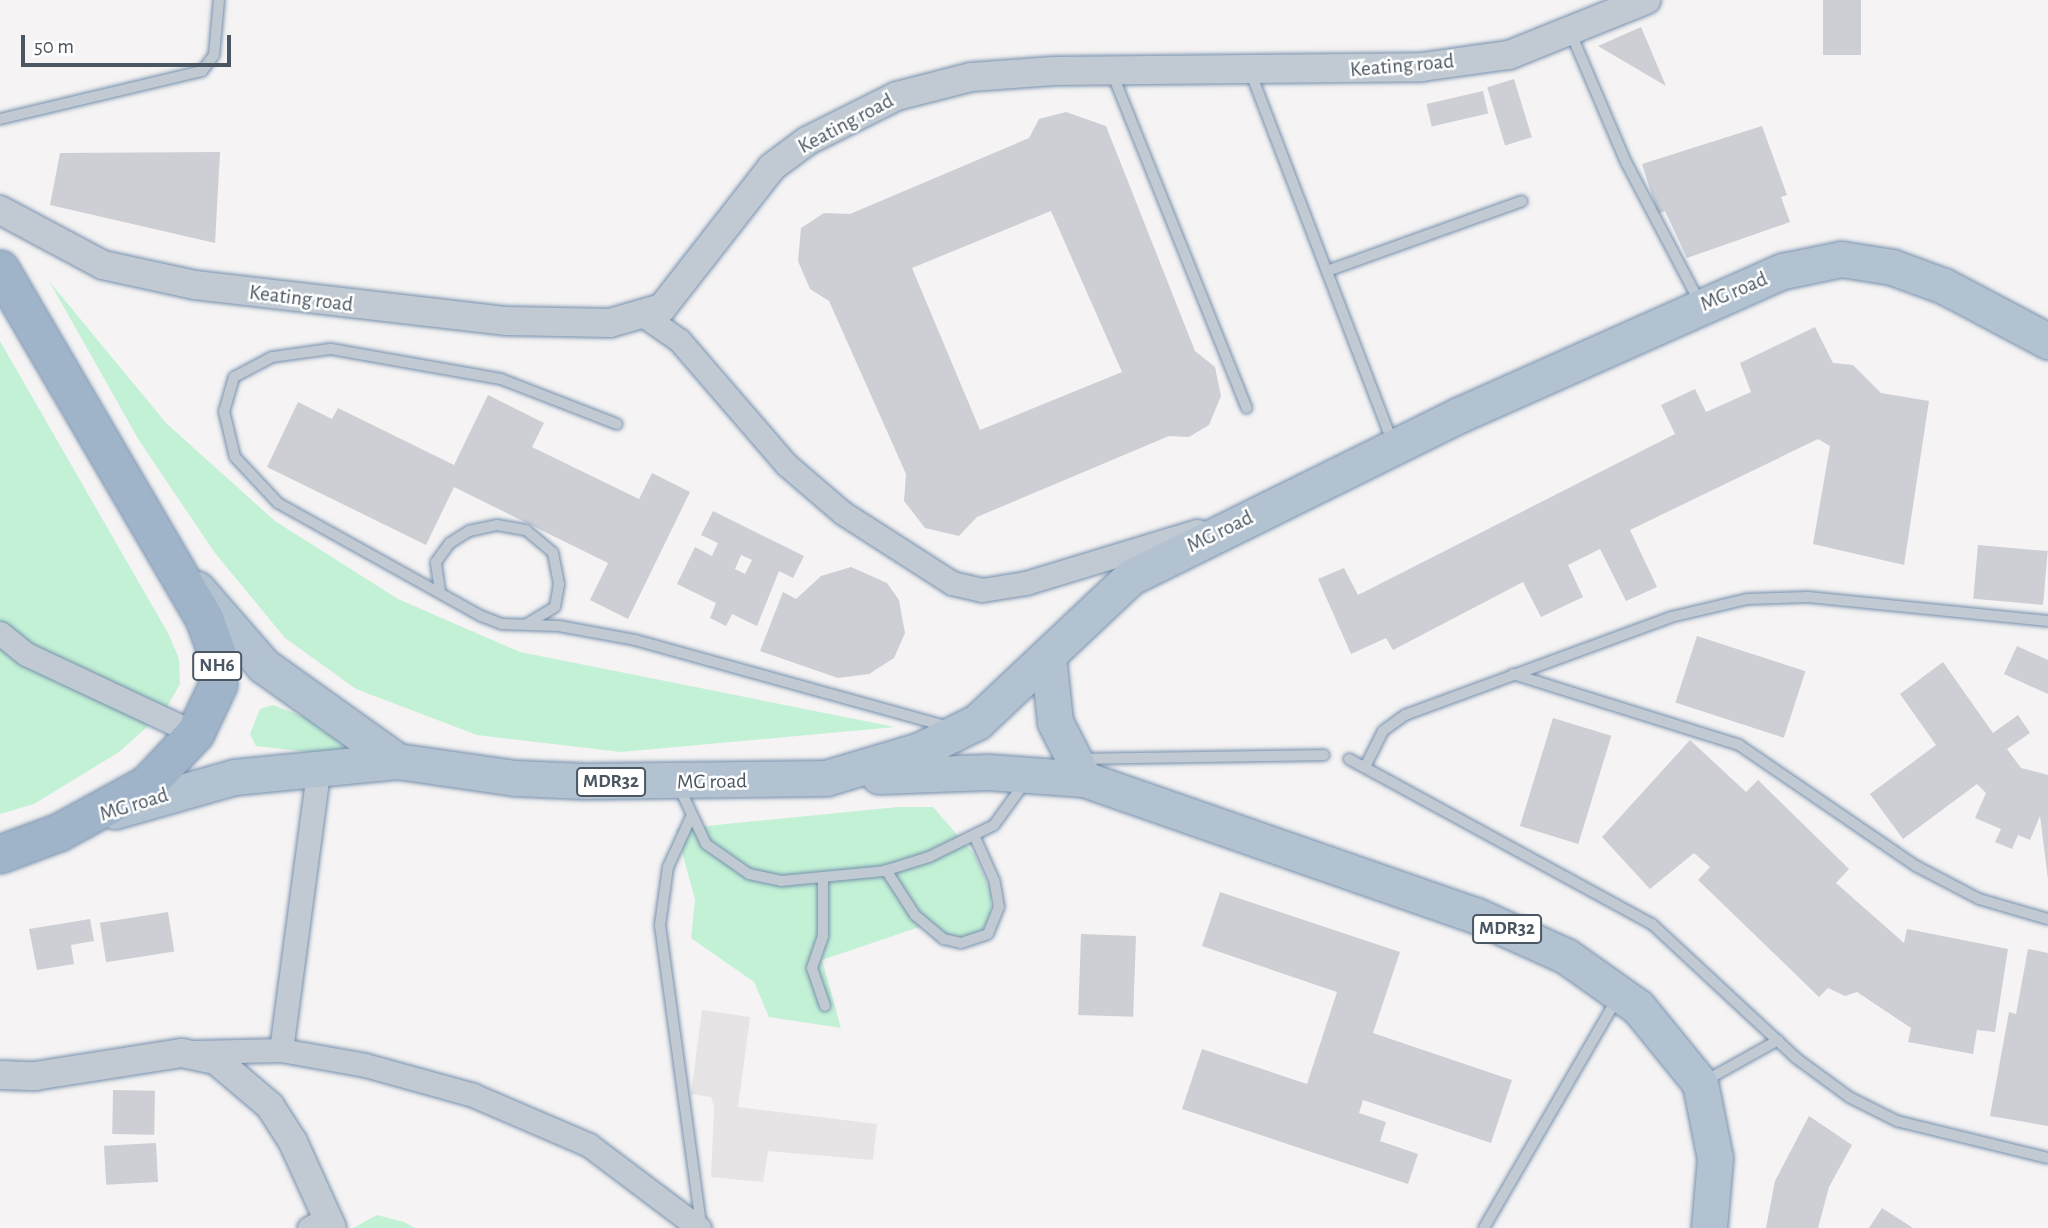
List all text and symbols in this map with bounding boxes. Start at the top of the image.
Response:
scale bar [24,21,234,65]
text: 50 m [34,36,74,57]
street label: Keating road [1349,49,1455,83]
street label: Keating road [794,88,898,160]
street label: MG road [1697,267,1771,317]
street label: Keating road [248,280,354,318]
street label: MG road [1183,505,1257,559]
road number: NH6 [191,650,243,681]
road number: MDR32 [576,766,646,797]
street label: MG road [677,769,747,795]
street label: MG road [97,783,171,827]
road number: MDR32 [1472,914,1542,945]

